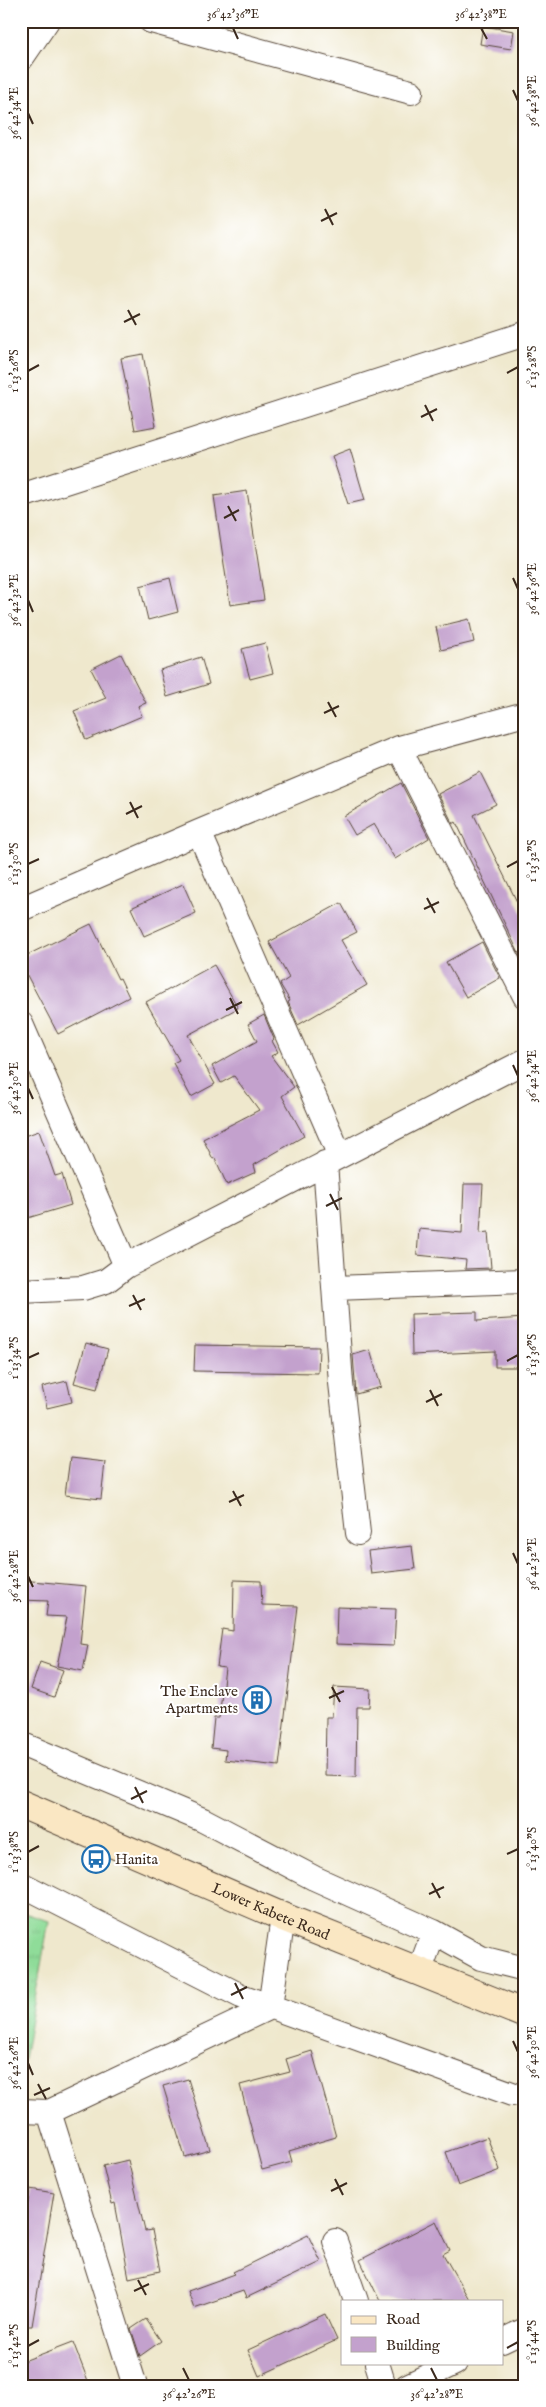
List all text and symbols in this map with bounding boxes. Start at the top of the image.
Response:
text: 36°42'36"E [207,7,259,22]
text: 36°42'38"E [455,7,507,22]
text: 36°42'38"E [525,75,540,127]
text: 36°42'34"E [7,87,22,139]
text: 1°13'28"S [525,346,540,388]
text: 1°13'26"S [7,349,22,393]
text: 36°42'36"E [525,563,540,615]
text: 36°42'32"E [7,574,22,626]
text: 1°13'32"S [525,840,540,882]
text: 1°13'30"S [7,842,22,886]
text: 36°42'34"E [525,1050,540,1102]
text: 36°42'30"E [7,1062,22,1114]
text: 1°13'36"S [525,1334,540,1376]
text: 1°13'34"S [7,1336,22,1380]
text: 36°42'32"E [525,1538,540,1590]
text: 36°42'28"E [7,1550,22,1602]
place label: The Enclave Apartments [160,1682,238,1718]
building icon: The Enclave Apartments [242,1685,272,1715]
text: 1°13'40"S [525,1827,540,1871]
text: 1°13'38"S [7,1831,22,1873]
bus stop icon: Hanita [81,1844,111,1874]
place label: Hanita [115,1850,158,1869]
street label: Lower Kabete Road [209,1878,333,1945]
text: 36°42'30"E [525,2026,540,2078]
text: 36°42'26"E [7,2036,22,2090]
legend [341,2300,504,2364]
text: Road [386,2310,421,2329]
text: 1°13'44"S [525,2320,540,2364]
text: 1°13'42"S [7,2324,22,2368]
text: Building [386,2336,441,2355]
text: 36°42'26"E [162,2387,216,2402]
text: 36°42'28"E [411,2387,463,2402]

